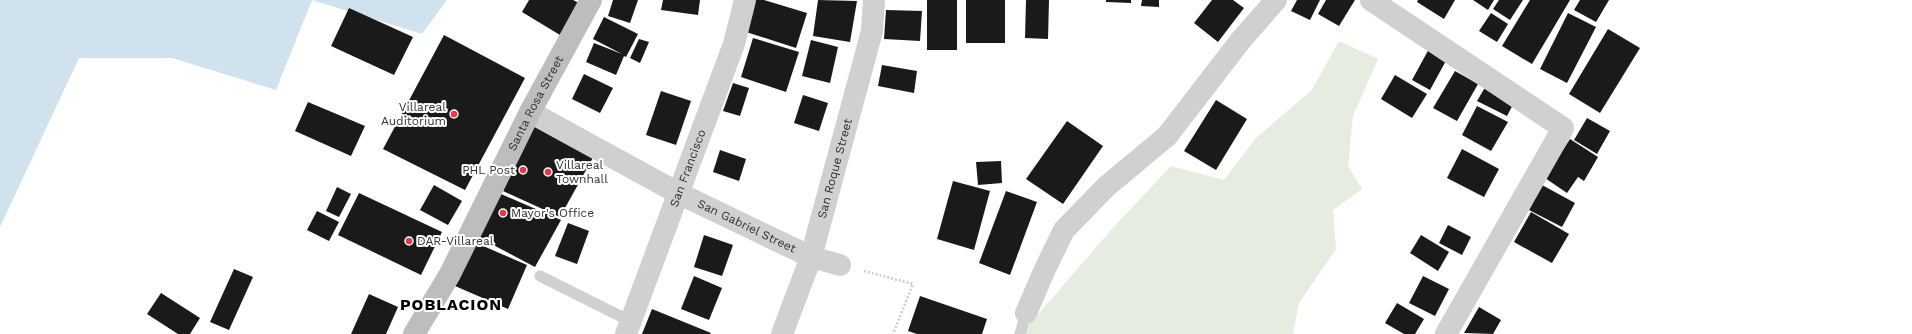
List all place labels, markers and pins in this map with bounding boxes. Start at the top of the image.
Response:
place label: Villareal Auditorium [381,100,446,128]
marker: Villareal Auditorium [449,109,459,119]
place label: Villareal Townhall [556,158,608,186]
place label: PHL Post [462,163,515,177]
marker: PHL Post [518,165,528,175]
marker: Villareal Townhall [543,167,553,177]
place label: Mayor's Office [511,206,594,220]
marker: Mayor's Office [498,208,508,218]
place label: DAR-Villareal [417,234,494,248]
marker: DAR-Villareal [404,236,414,246]

